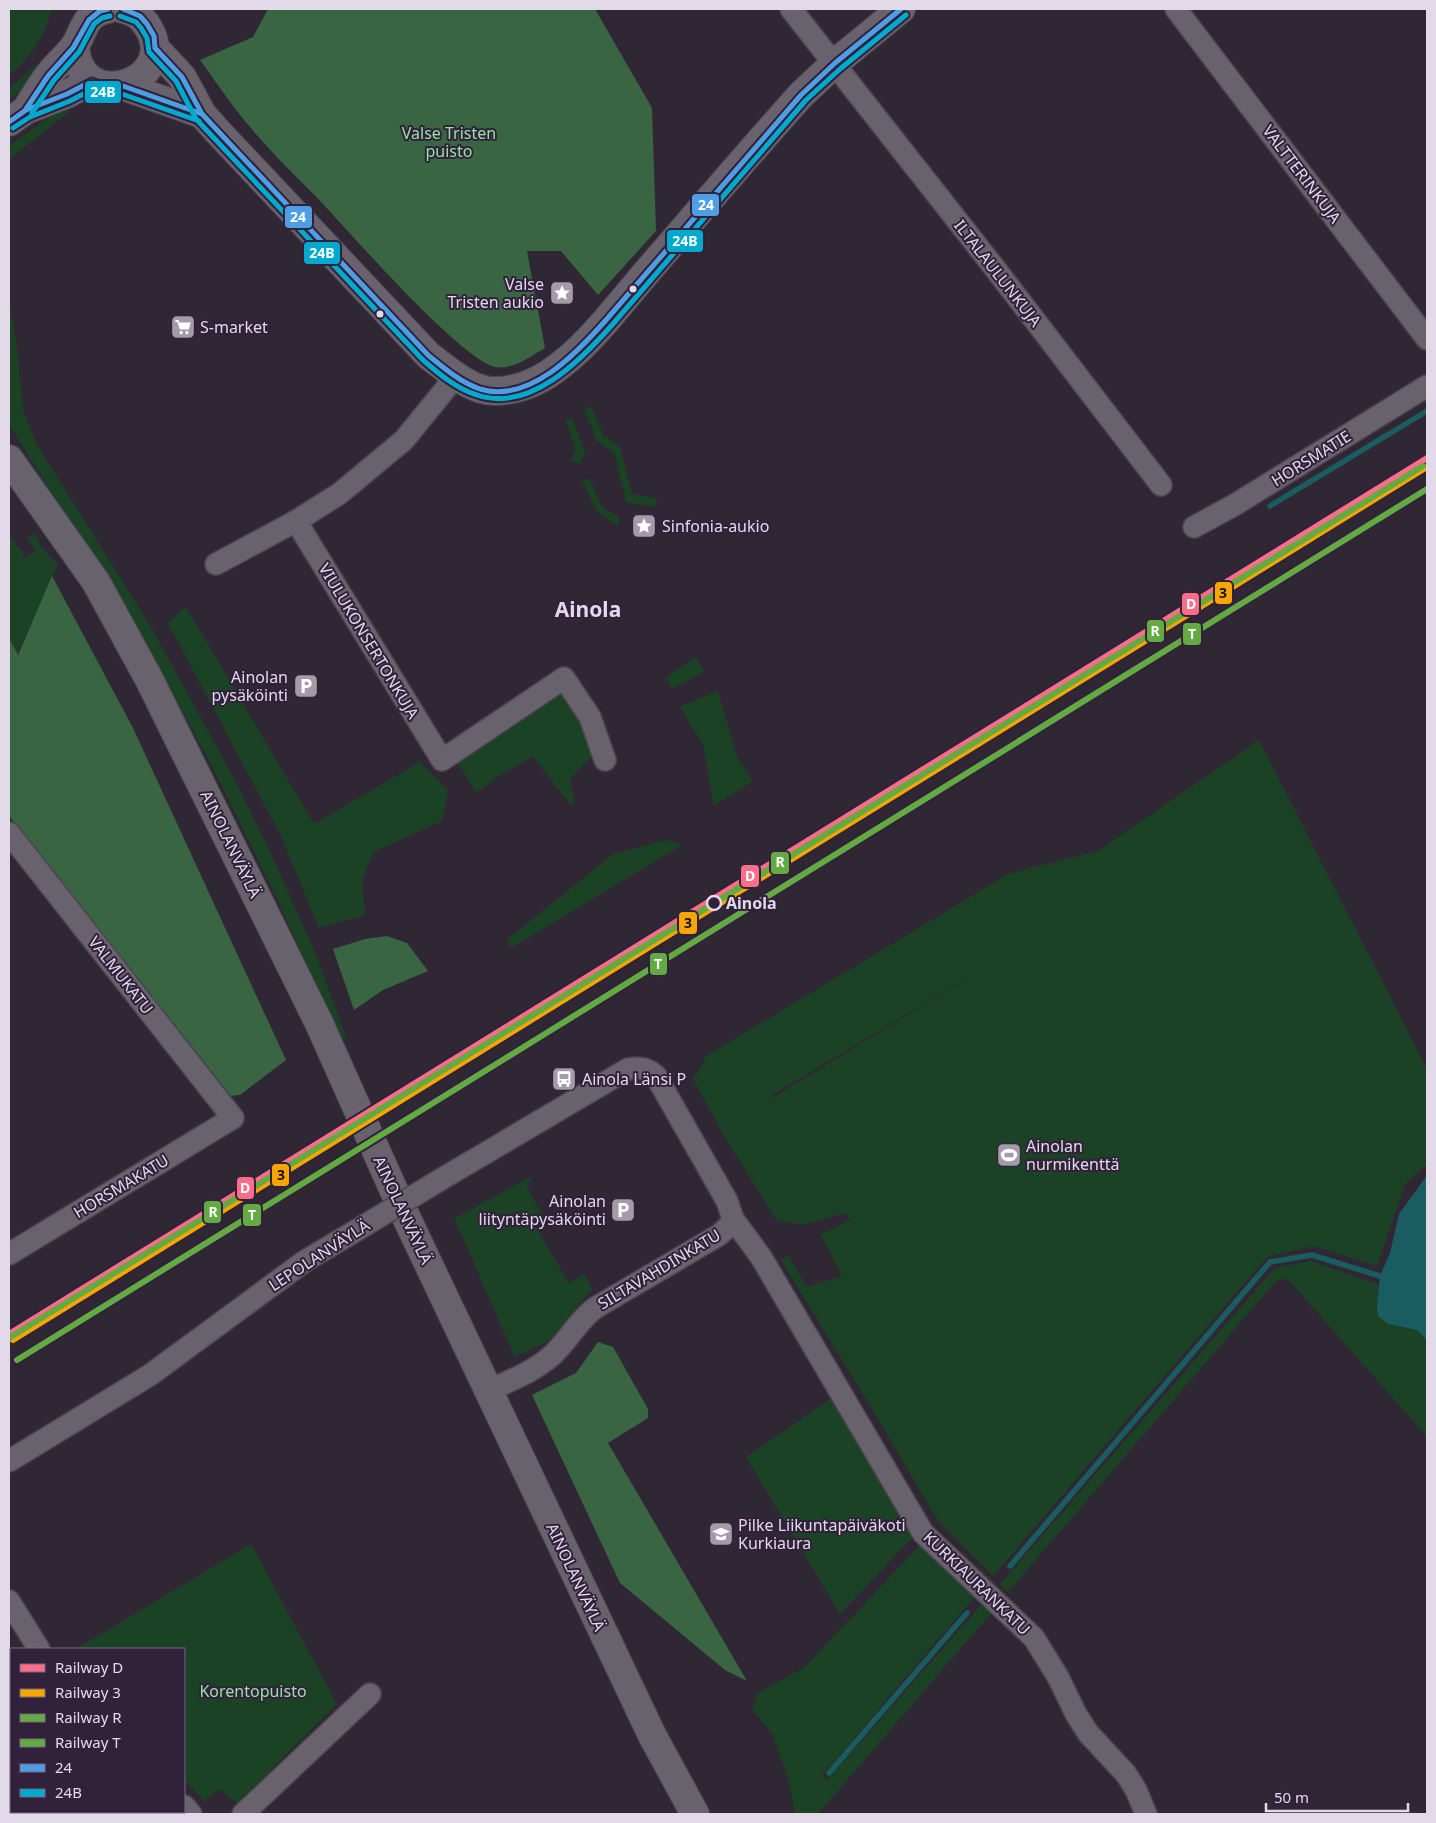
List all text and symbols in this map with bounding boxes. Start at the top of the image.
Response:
line badge: 24B [84,80,122,104]
text: 24B [90,82,116,101]
street label: VALTTERINKUJA [1258,120,1347,228]
park label: Valse Tristen puisto [402,122,496,162]
line badge: 24 [691,193,720,217]
text: 24 [698,195,714,214]
line badge: 24 [284,205,313,229]
text: 24 [290,207,306,226]
street label: ILTALAULUNKUJA [949,215,1047,332]
line badge: 24B [666,229,704,253]
text: 24B [672,231,698,250]
line badge: 24B [303,241,341,265]
text: 24B [309,243,335,262]
place label: Valse Tristen aukio [447,273,544,313]
place icon: Valse Tristen aukio [549,280,575,306]
unlabelled marker [628,284,638,294]
unlabelled marker [375,309,385,319]
supermarket icon: S-market [170,314,196,340]
place label: S-market [200,316,268,338]
street label: HORSMATIE [1267,425,1355,491]
place icon: Sinfonia-aukio [631,513,657,539]
place label: Sinfonia-aukio [662,515,769,537]
street label: VIULUKONSERTONKUJA [314,559,425,724]
line badge: 3 [1214,581,1233,605]
text: 3 [1219,583,1227,602]
line badge: D [1181,592,1200,616]
text: D [1186,594,1196,613]
district label: Ainola [555,595,621,623]
line badge: R [1146,619,1165,643]
text: R [1150,621,1160,640]
line badge: T [1182,622,1202,646]
text: T [1188,624,1196,643]
place label: Ainolan pysäköinti [212,666,288,706]
parking icon: Ainolan pysäköinti [293,673,319,699]
street label: AINOLANVÄYLÄ [195,787,267,902]
line badge: R [770,851,790,875]
text: R [775,852,785,871]
line badge: D [740,864,760,888]
text: D [745,866,755,885]
place label: Ainola [726,892,777,914]
marker: Ainola [706,895,722,911]
line badge: 3 [678,911,698,935]
text: 3 [684,913,692,932]
street label: VALMUKATU [84,931,158,1019]
line badge: T [649,952,668,976]
text: T [654,954,662,973]
bus stop icon: Ainola Länsi P [551,1066,577,1092]
place label: Ainola Länsi P [582,1068,686,1090]
place label: Ainolan nurmikenttä [1026,1135,1119,1175]
sports icon: Ainolan nurmikenttä [996,1142,1022,1168]
street label: HORSMAKATU [69,1149,173,1223]
street label: AINOLANVÄYLÄ [368,1152,438,1268]
line badge: 3 [271,1163,290,1187]
text: 3 [277,1165,285,1184]
line badge: D [236,1176,255,1200]
text: D [240,1178,250,1197]
place label: Ainolan liityntäpysäköinti [479,1190,606,1230]
parking icon: Ainolan liityntäpysäköinti [610,1197,636,1223]
line badge: R [203,1200,222,1224]
text: R [208,1202,218,1221]
line badge: T [242,1203,262,1227]
text: T [248,1205,256,1224]
street label: LEPOLANVÄYLÄ [264,1214,374,1296]
street label: SILTAVAHDINKATU [594,1224,724,1314]
place label: Pilke Liikuntapäiväkoti Kurkiaura [738,1514,906,1554]
street label: AINOLANVÄYLÄ [541,1519,611,1635]
school or university icon: Pilke Liikuntapäiväkoti Kurkiaura [708,1521,734,1547]
street label: KURKIAURANKATU [919,1526,1035,1640]
legend [10,1648,185,1813]
text: Railway D [55,1657,123,1677]
park label: Korentopuisto [199,1680,307,1702]
text: Railway 3 [55,1682,121,1702]
text: Railway R [55,1707,122,1727]
text: Railway T [55,1732,121,1752]
text: 24 [55,1757,73,1777]
scale bar [1266,1780,1408,1812]
text: 24B [55,1782,82,1802]
text: 50 m [1274,1787,1309,1807]

